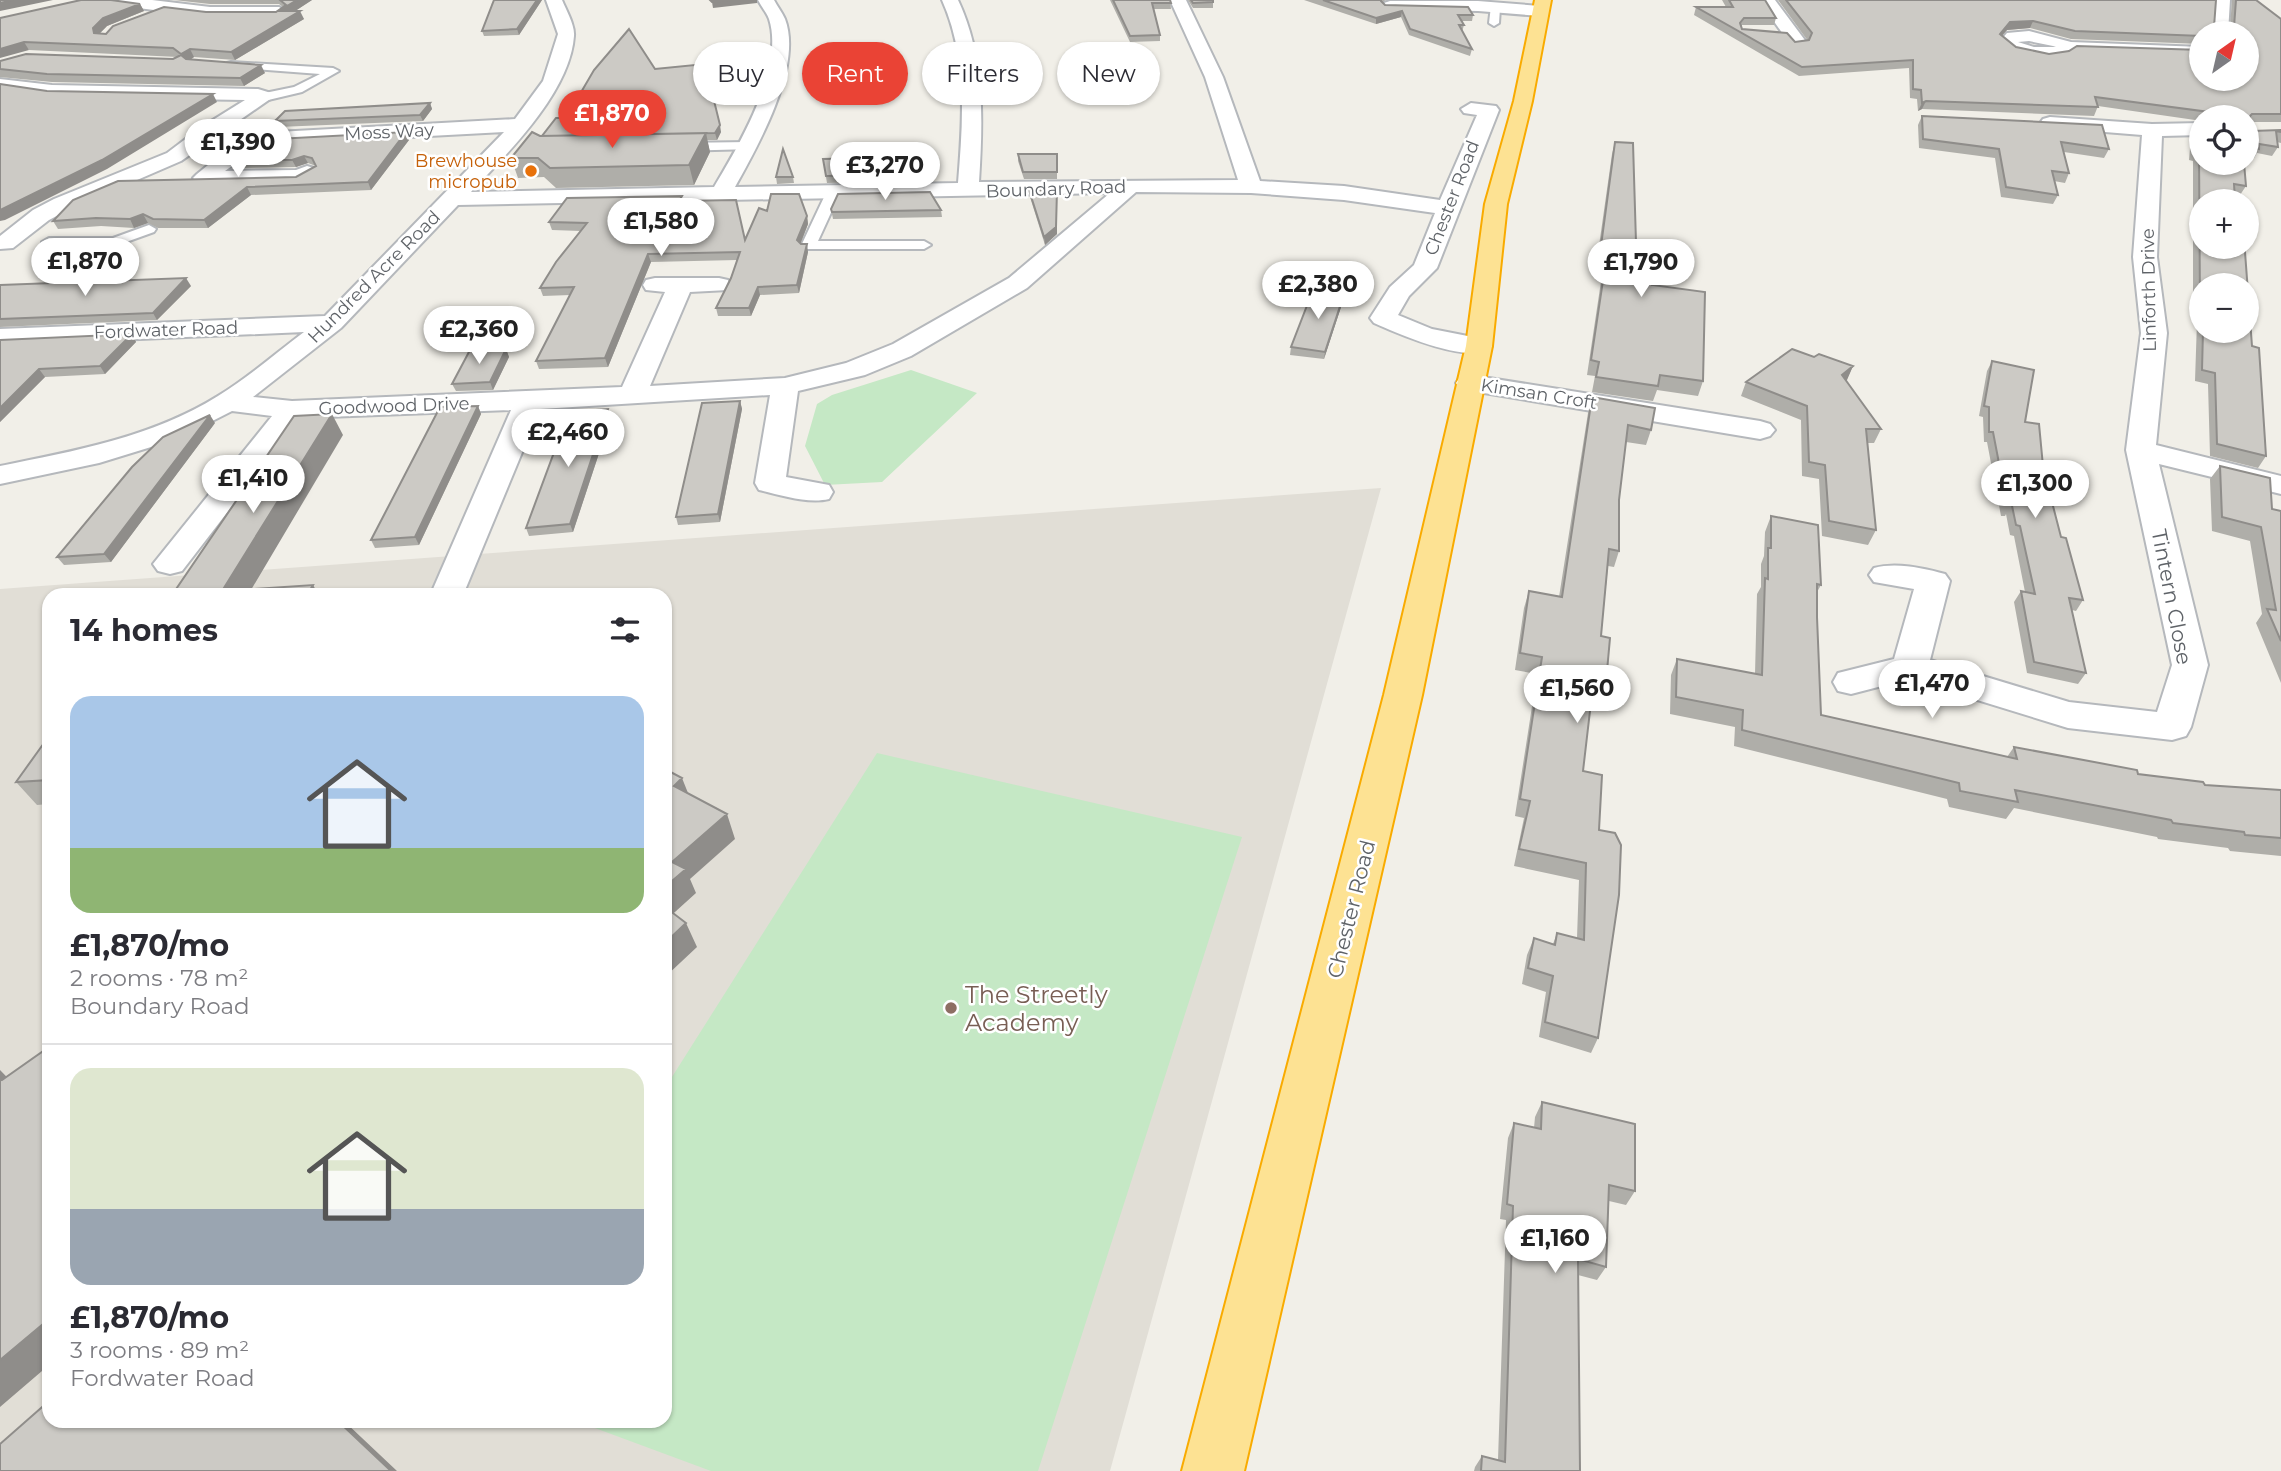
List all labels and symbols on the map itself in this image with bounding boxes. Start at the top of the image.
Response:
north arrow [2189,21,2259,91]
pin: £1,870 [555,90,669,150]
street label: Moss Way [344,119,435,145]
pin: £1,390 [181,120,295,179]
street label: Chester Road [1420,137,1484,259]
pin: £3,270 [828,142,942,202]
place label: Brewhouse micropub [415,150,517,193]
marker: Brewhouse micropub [523,163,539,179]
street label: Boundary Road [985,176,1127,202]
pin: £1,580 [604,198,718,258]
street label: Hundred Acre Road [303,206,445,348]
street label: Linforth Drive [2137,228,2161,352]
pin: £1,870 [28,238,142,298]
pin: £1,790 [1584,240,1698,299]
pin: £2,380 [1261,262,1375,321]
pin: £2,360 [422,306,536,366]
street label: Fordwater Road [93,316,239,344]
street label: Kimsan Croft [1479,374,1599,414]
street label: Goodwood Drive [318,392,470,420]
pin: £2,460 [511,410,625,469]
pin: £1,410 [196,456,310,515]
pin: £1,300 [1978,461,2092,520]
street label: Tintern Close [2147,527,2197,667]
pin: £1,470 [1875,660,1989,720]
pin: £1,560 [1520,666,1634,725]
street label: Chester Road [1322,837,1380,981]
place label: The Streetly Academy [965,980,1108,1037]
marker: The Streetly Academy [943,1000,959,1016]
pin: £1,160 [1498,1216,1612,1275]

